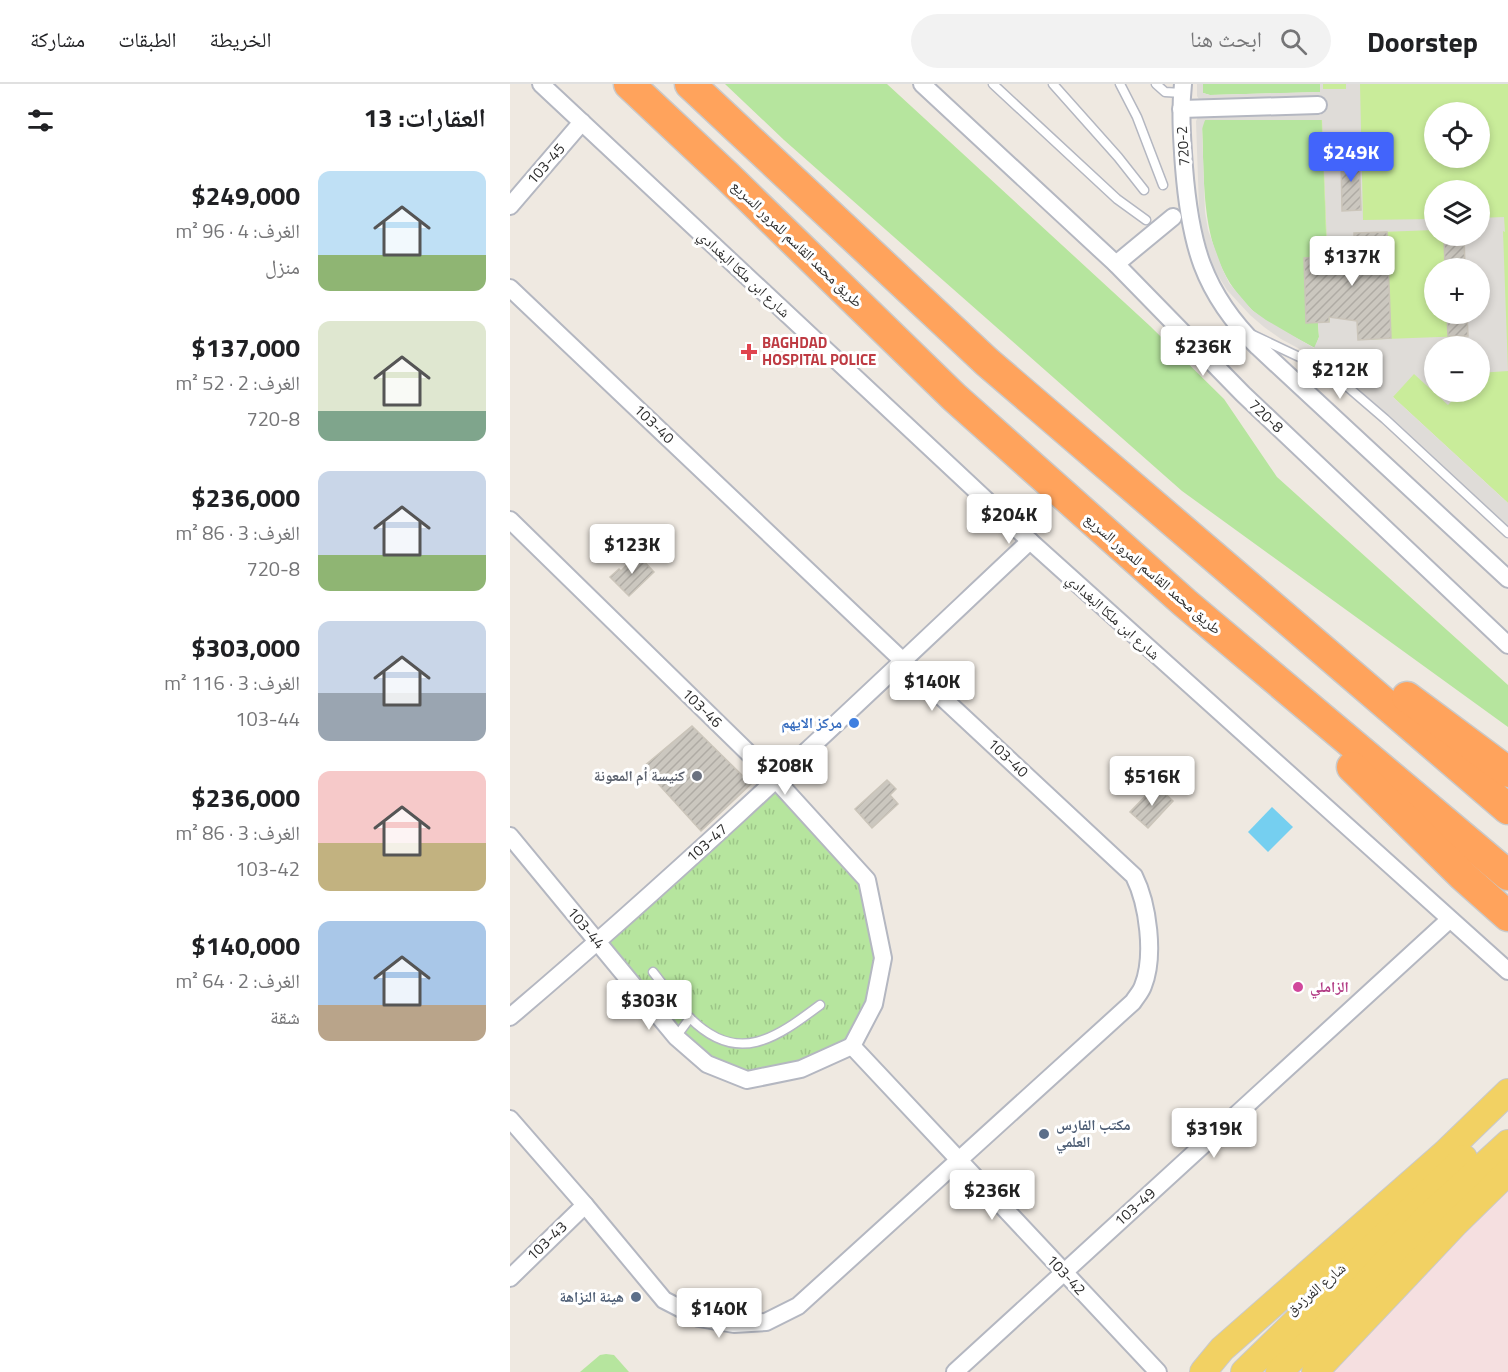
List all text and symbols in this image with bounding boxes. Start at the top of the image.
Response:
search box [911,14,1331,68]
text: Doorstep [1367,20,1478,63]
text: ابحث هنا [1190,22,1262,56]
text: مشاركة [30,23,85,55]
text: الطبقات [118,23,177,55]
text: الخريطة [210,23,271,55]
icon: search [1277,25,1310,58]
text: العقارات: 13 [363,98,486,137]
map controls [1424,102,1490,402]
button: locate [1424,102,1490,168]
icon: filters [24,104,57,137]
street label: 720-2 [1170,125,1195,167]
pin: $249K [1309,132,1393,183]
text: $249K [1323,136,1379,167]
street label: 103-45 [521,138,570,190]
street label: طريق محمد القاسم للمرور السريع [726,175,868,313]
text: $249,000 [191,176,300,215]
button: layers [1424,180,1490,246]
icon: home [366,195,438,267]
text: الغرف: 4 · 96 m² [175,215,300,246]
street label: شارع ابن ملكا البغدادي [692,224,796,323]
pin: $137K [1310,236,1394,287]
text: $137K [1324,240,1380,271]
text: منزل [265,251,300,282]
button: + [1424,258,1490,324]
pin: $236K [1161,326,1245,377]
text: $137,000 [191,328,300,367]
text: $236K [1175,330,1231,361]
place label: BAGHDAD HOSPITAL POLICE [762,331,876,371]
button: − [1424,336,1490,402]
marker: BAGHDAD HOSPITAL POLICE [740,343,758,361]
icon: home [366,345,438,417]
pin: $212K [1298,349,1382,400]
text: $212K [1312,353,1368,384]
text: الغرف: 2 · 52 m² [175,367,300,398]
street label: 720-8 [1244,394,1289,438]
street label: 103-40 [629,398,680,449]
text: 720-8 [246,403,300,434]
text: $236,000 [191,478,300,517]
pin: $204K [967,494,1051,545]
icon: home [366,495,438,567]
text: $204K [981,498,1037,529]
street label: طريق محمد القاسم للمرور السريع [1080,507,1227,640]
text: الغرف: 3 · 86 m² [175,517,300,548]
pin: $123K [590,524,674,575]
text: $123K [604,528,660,559]
text: 720-8 [246,553,300,584]
street label: شارع ابن ملكا البغدادي [1061,568,1166,666]
text: $303,000 [191,628,300,667]
icon: home [366,645,438,717]
pin: $140K [890,661,974,712]
text: $140K [904,665,960,696]
text: الغرف: 3 · 116 m² [164,667,300,698]
street label: 103-46 [677,682,728,733]
text: 103-44 [235,703,300,734]
place label: مركز الايهم [781,711,842,734]
marker: مركز الايهم [847,716,861,730]
street label: 103-40 [983,733,1034,783]
pin: $208K [743,745,827,796]
text: $208K [757,749,813,780]
pin: $516K [1110,756,1194,807]
text: $516K [1124,760,1180,791]
place label: كنيسة أم المعونة [594,764,685,787]
marker: كنيسة أم المعونة [690,769,704,783]
text: $236,000 [191,778,300,817]
icon: home [366,795,438,867]
text: الغرف: 3 · 86 m² [175,817,300,848]
street label: 103-47 [681,818,732,867]
text: 103-42 [235,853,300,884]
street label: 103-44 [562,902,611,954]
text: $140,000 [191,926,300,965]
icon: home [366,945,438,1017]
text: الغرف: 2 · 64 m² [175,965,300,996]
place label: الزاملي [1310,975,1349,999]
pin: $303K [607,980,691,1031]
marker: الزاملي [1291,980,1305,994]
text: $303K [621,984,677,1015]
text: شقة [270,1001,300,1032]
pin: $319K [1172,1108,1256,1159]
text: $319K [1186,1112,1242,1143]
place label: مكتب الفارس العلمي [1056,1113,1131,1154]
marker: مكتب الفارس العلمي [1037,1127,1051,1141]
pin: $236K [950,1170,1034,1221]
text: $236K [964,1174,1020,1205]
street label: 103-49 [1109,1182,1160,1231]
street label: 103-43 [521,1215,572,1266]
street label: 103-42 [1041,1249,1091,1300]
street label: شارع الفرزدق [1281,1257,1351,1321]
place label: هيئة النزاهة [559,1285,624,1308]
pin: $140K [677,1288,761,1339]
marker: هيئة النزاهة [629,1290,643,1304]
text: $140K [691,1292,747,1323]

